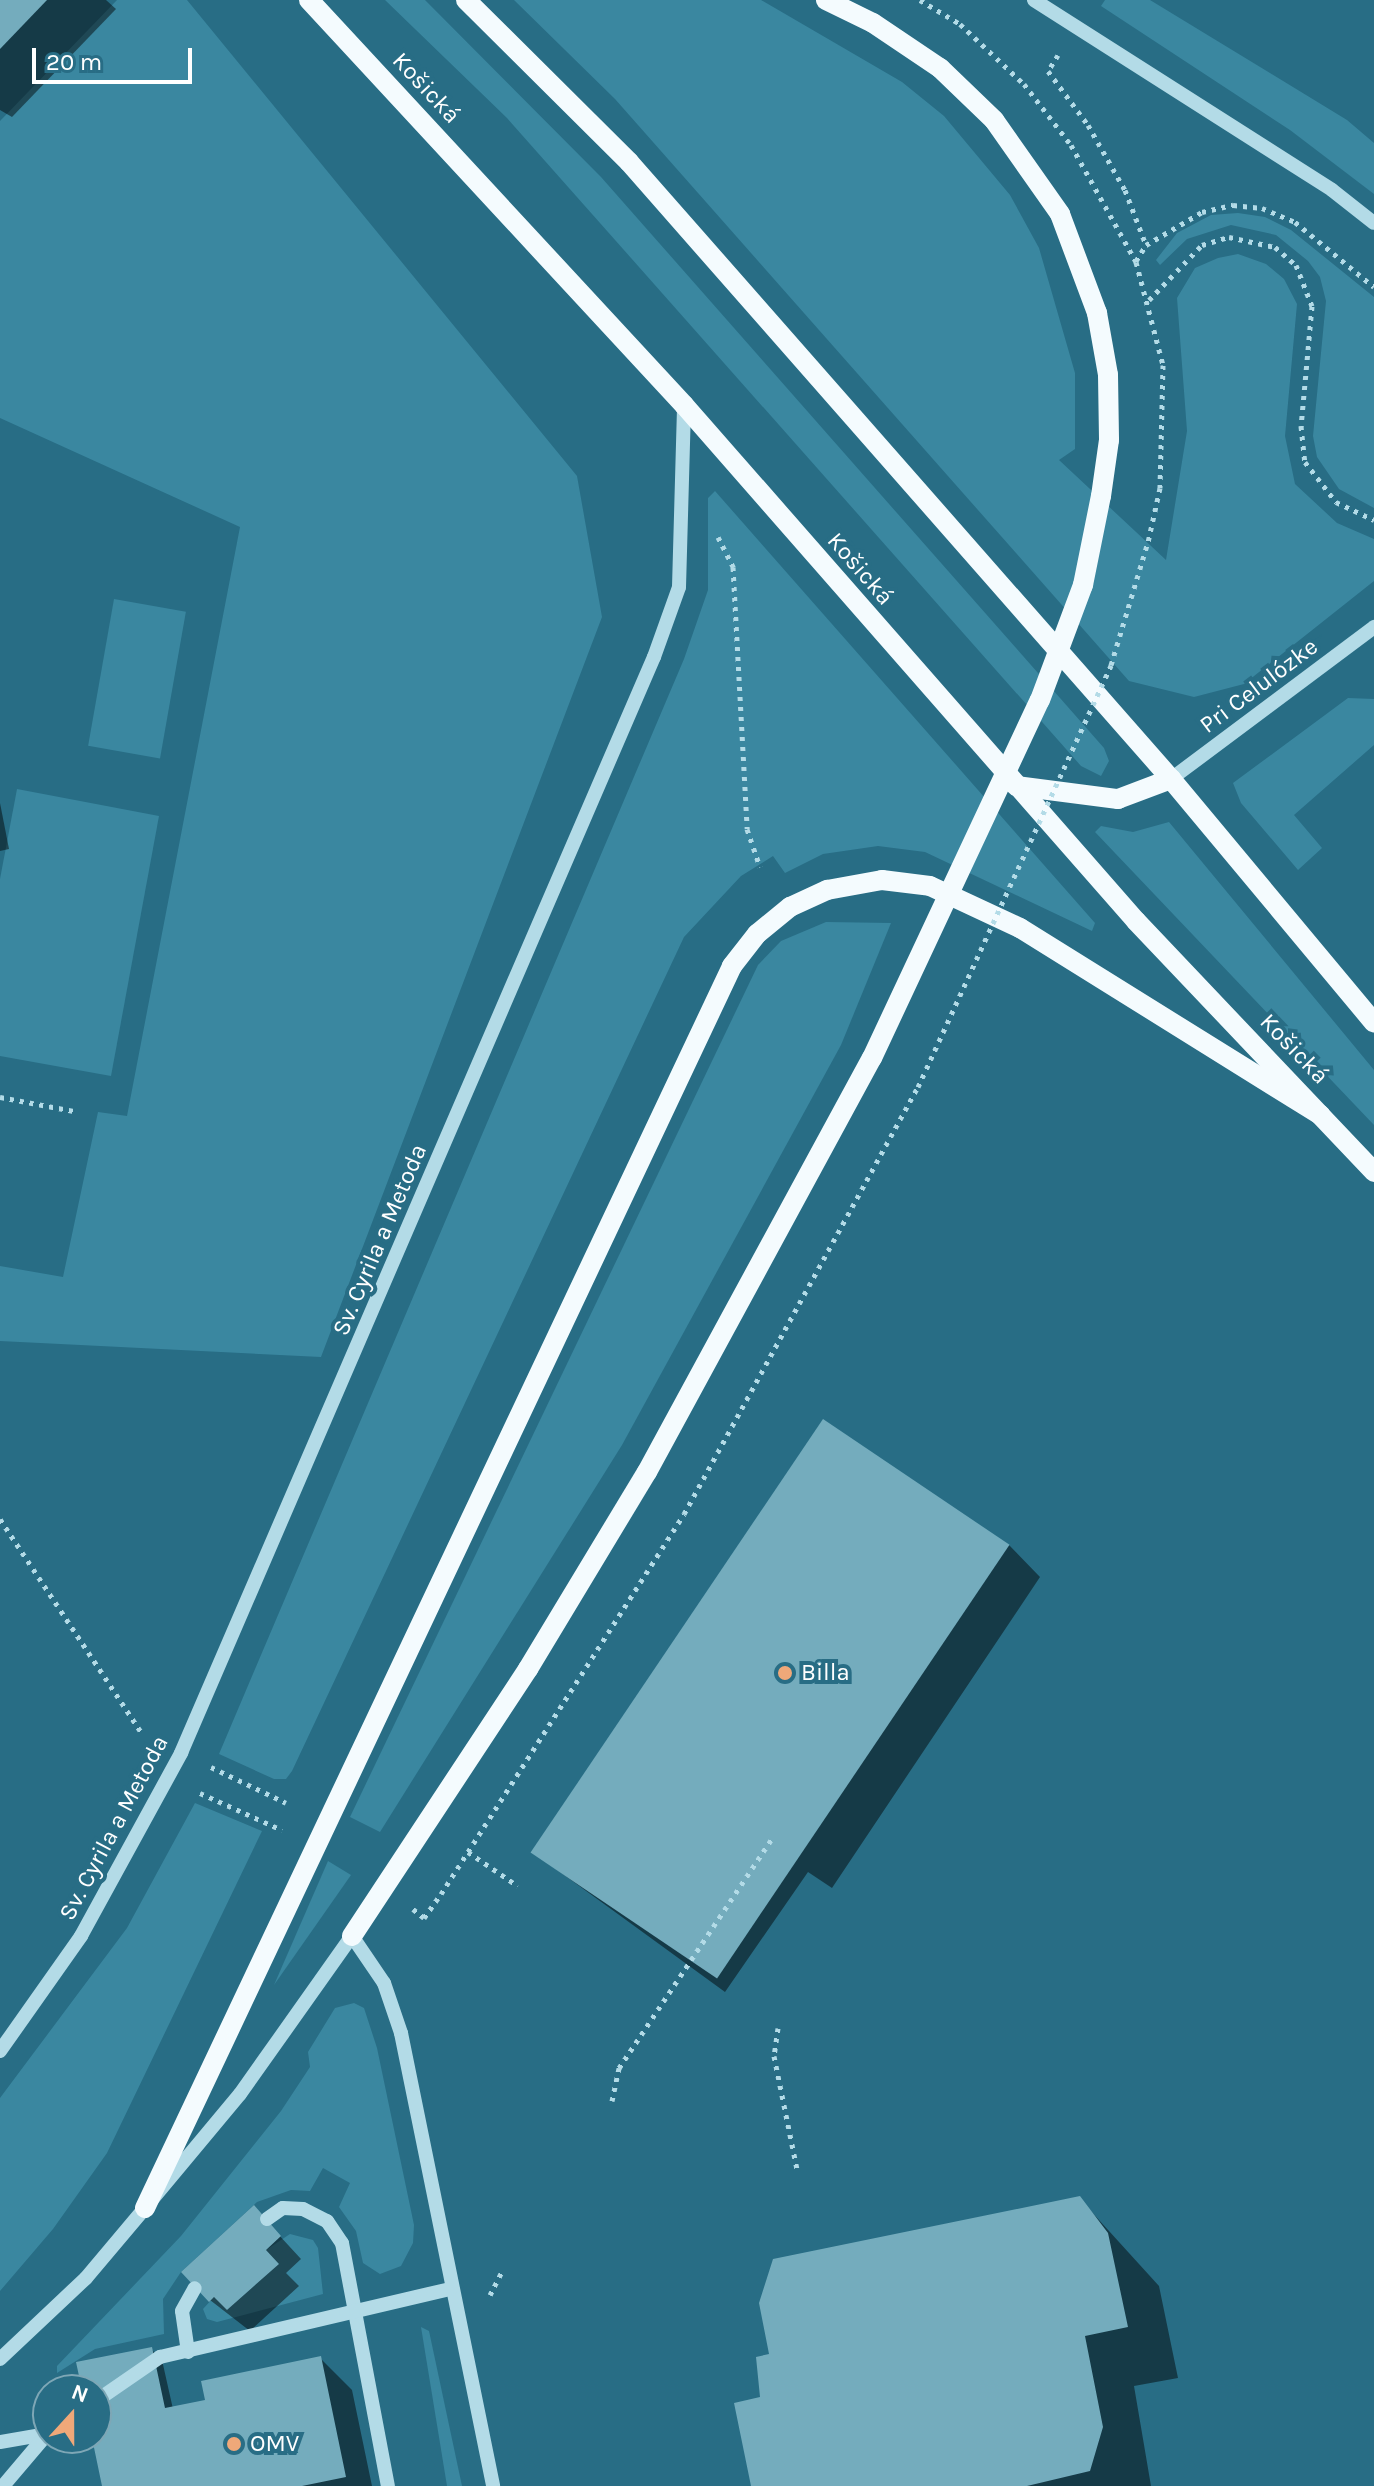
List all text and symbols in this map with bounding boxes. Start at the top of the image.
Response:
scale bar [36,32,196,82]
street label: Košická [386,47,466,129]
text: 20 m [46,48,102,76]
street label: Košická [821,527,899,611]
street label: Pri Celulózke [1194,632,1324,740]
street label: Košická [1254,1008,1334,1090]
street label: Sv. Cyrila a Metoda [327,1140,433,1340]
place label: Billa [801,1659,850,1687]
marker: Billa [776,1664,794,1682]
street label: Sv. Cyrila a Metoda [53,1731,175,1925]
north arrow [32,2374,112,2454]
text: N [68,2378,92,2408]
place label: OMV [250,2430,299,2458]
marker: OMV [225,2435,243,2453]

